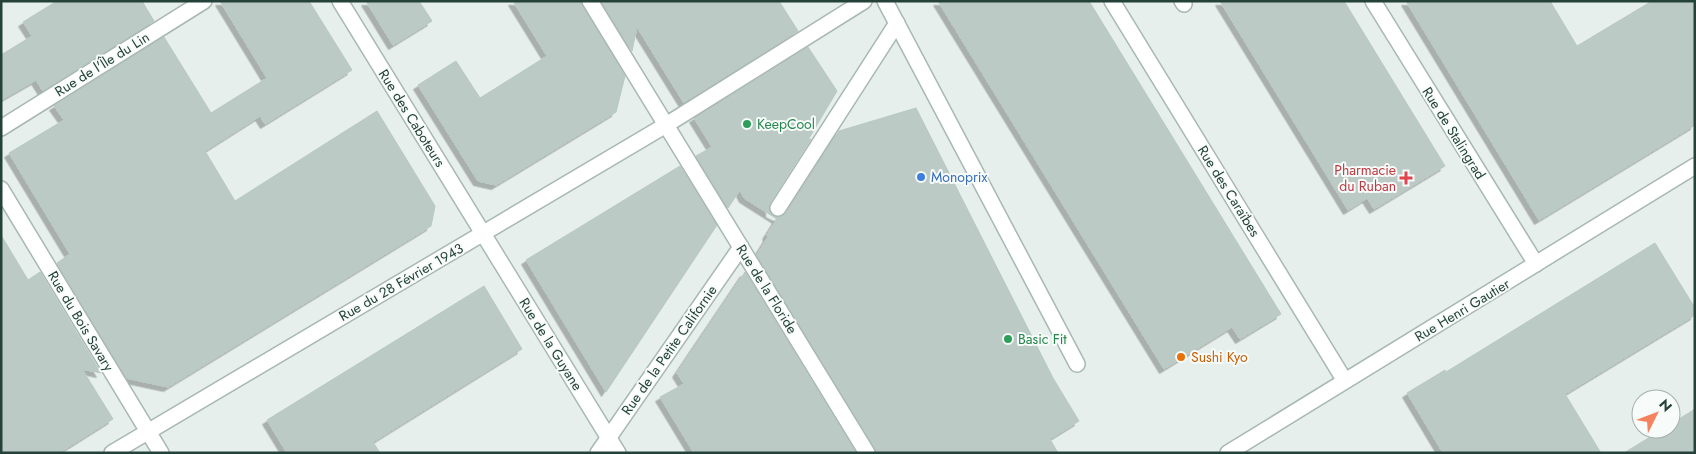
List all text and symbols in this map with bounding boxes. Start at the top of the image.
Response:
street label: Rue de l'Île du Lin [51,27,153,101]
street label: Rue des Caboteurs [374,65,450,171]
street label: Rue de Stalingrad [1418,83,1490,183]
place label: KeepCool [757,114,815,134]
marker: KeepCool [741,118,753,130]
street label: Rue des Caraïbes [1193,142,1265,241]
place label: Pharmacie du Ruban [1334,160,1396,196]
place label: Monoprix [931,167,987,187]
marker: Monoprix [915,171,927,183]
marker: Pharmacie du Ruban [1400,172,1412,184]
street label: Rue du 28 Février 1943 [335,238,467,326]
street label: Rue de la Floride [732,241,802,337]
street label: Rue du Bois Savary [43,267,119,376]
street label: Rue Henri Gautier [1411,274,1513,346]
street label: Rue de la Petite Californie [617,281,721,419]
street label: Rue de la Guyane [514,294,588,394]
place label: Basic Fit [1018,329,1067,349]
marker: Basic Fit [1002,333,1014,345]
place label: Sushi Kyo [1191,347,1248,367]
marker: Sushi Kyo [1175,351,1187,363]
north arrow [1631,389,1681,439]
text: N [1655,394,1677,416]

